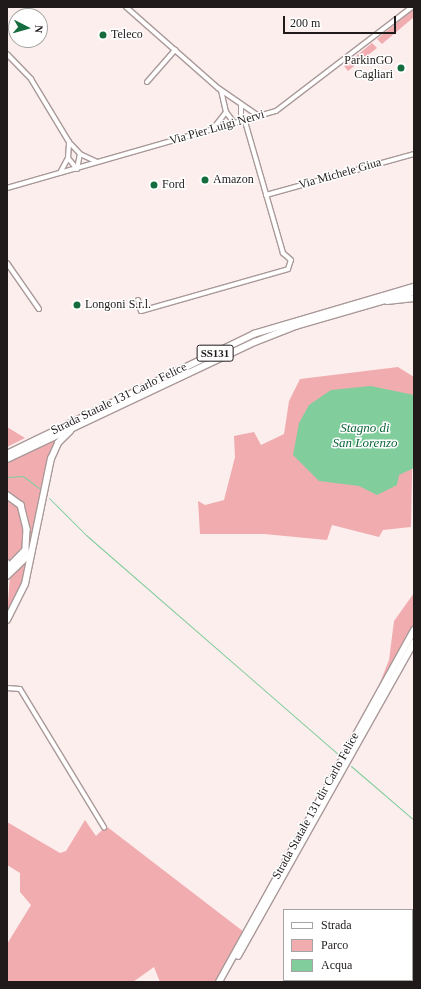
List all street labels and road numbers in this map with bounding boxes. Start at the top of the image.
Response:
street label: Via Pier Luigi Nervi [168,108,266,148]
street label: Via Michele Giua [297,155,383,193]
road number: SS131 [196,344,234,362]
street label: Strada Statale 131 Carlo Felice [49,360,189,438]
street label: Strada Statale 131 dir Carlo Felice [270,730,362,882]

